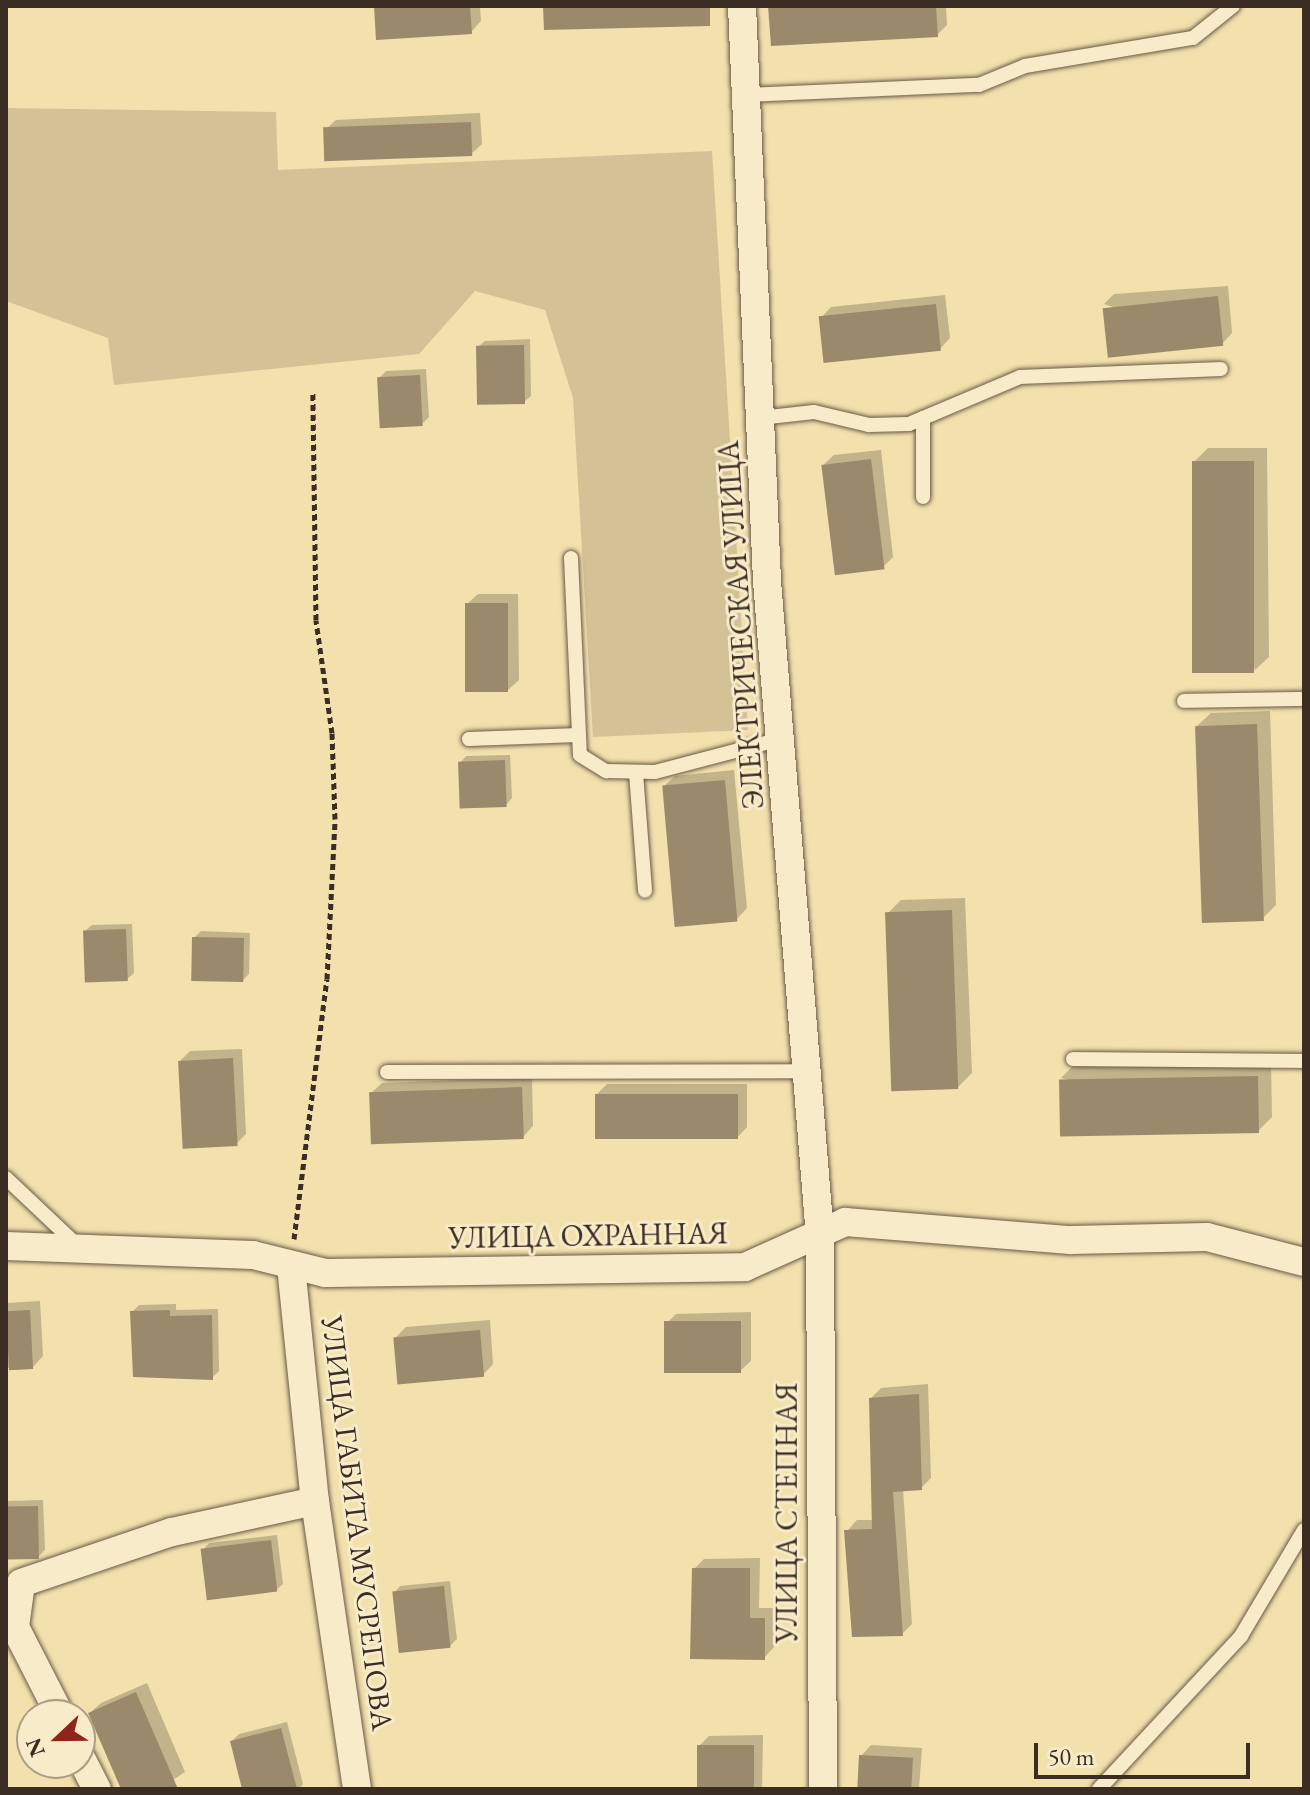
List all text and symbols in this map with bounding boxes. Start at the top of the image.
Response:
street label: ЭЛЕКТРИЧЕСКАЯ УЛИЦА [710,439,772,811]
street label: УЛИЦА ОХРАННАЯ [448,1216,728,1256]
street label: УЛИЦА ГАБИТА МУСРЕПОВА [314,1313,400,1733]
street label: УЛИЦА СТЕПНАЯ [769,1383,805,1643]
north arrow [16,1699,96,1779]
scale bar [1038,1727,1254,1777]
text: N [18,1734,52,1761]
text: 50 m [1048,1741,1095,1772]

